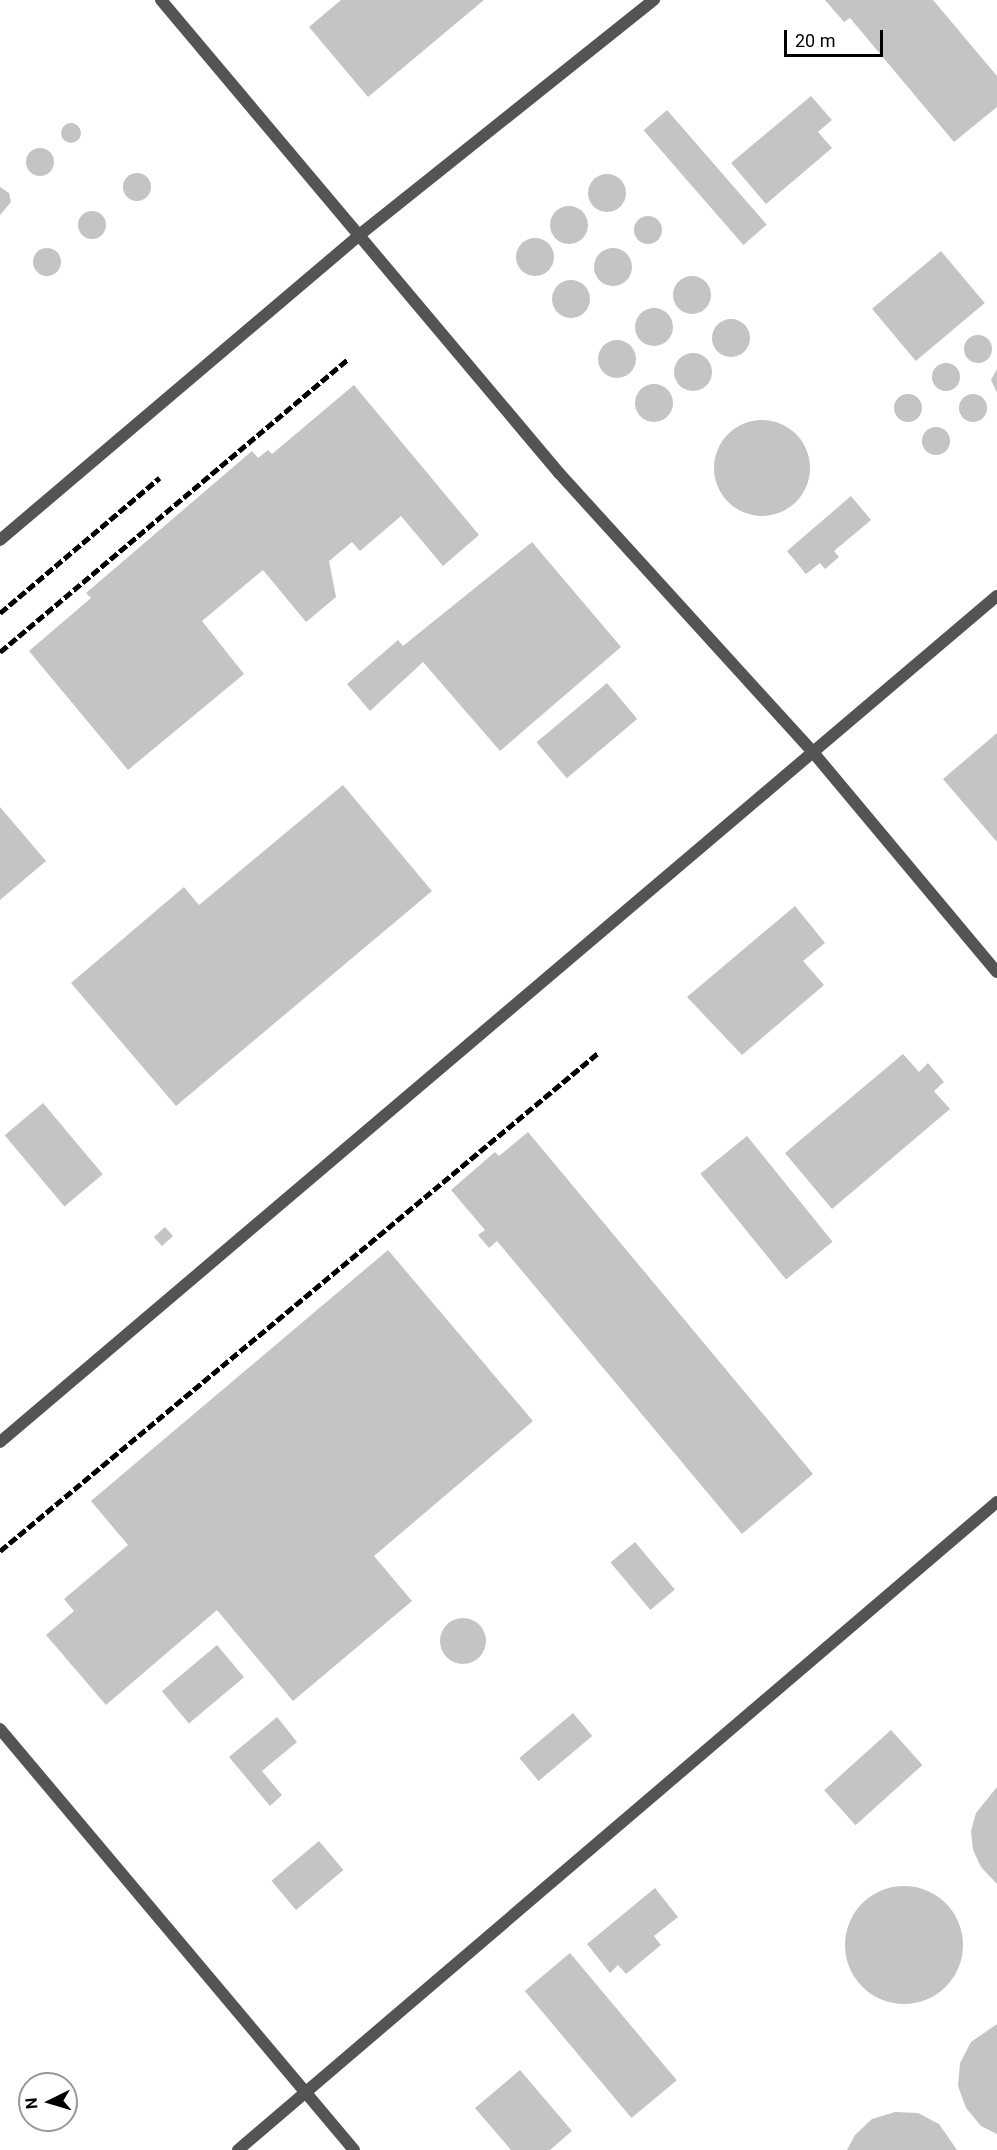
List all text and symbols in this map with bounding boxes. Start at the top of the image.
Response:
scale bar [787,18,886,56]
text: 20 m [795,30,835,51]
north arrow [18,2072,78,2132]
text: N [22,2097,42,2110]

